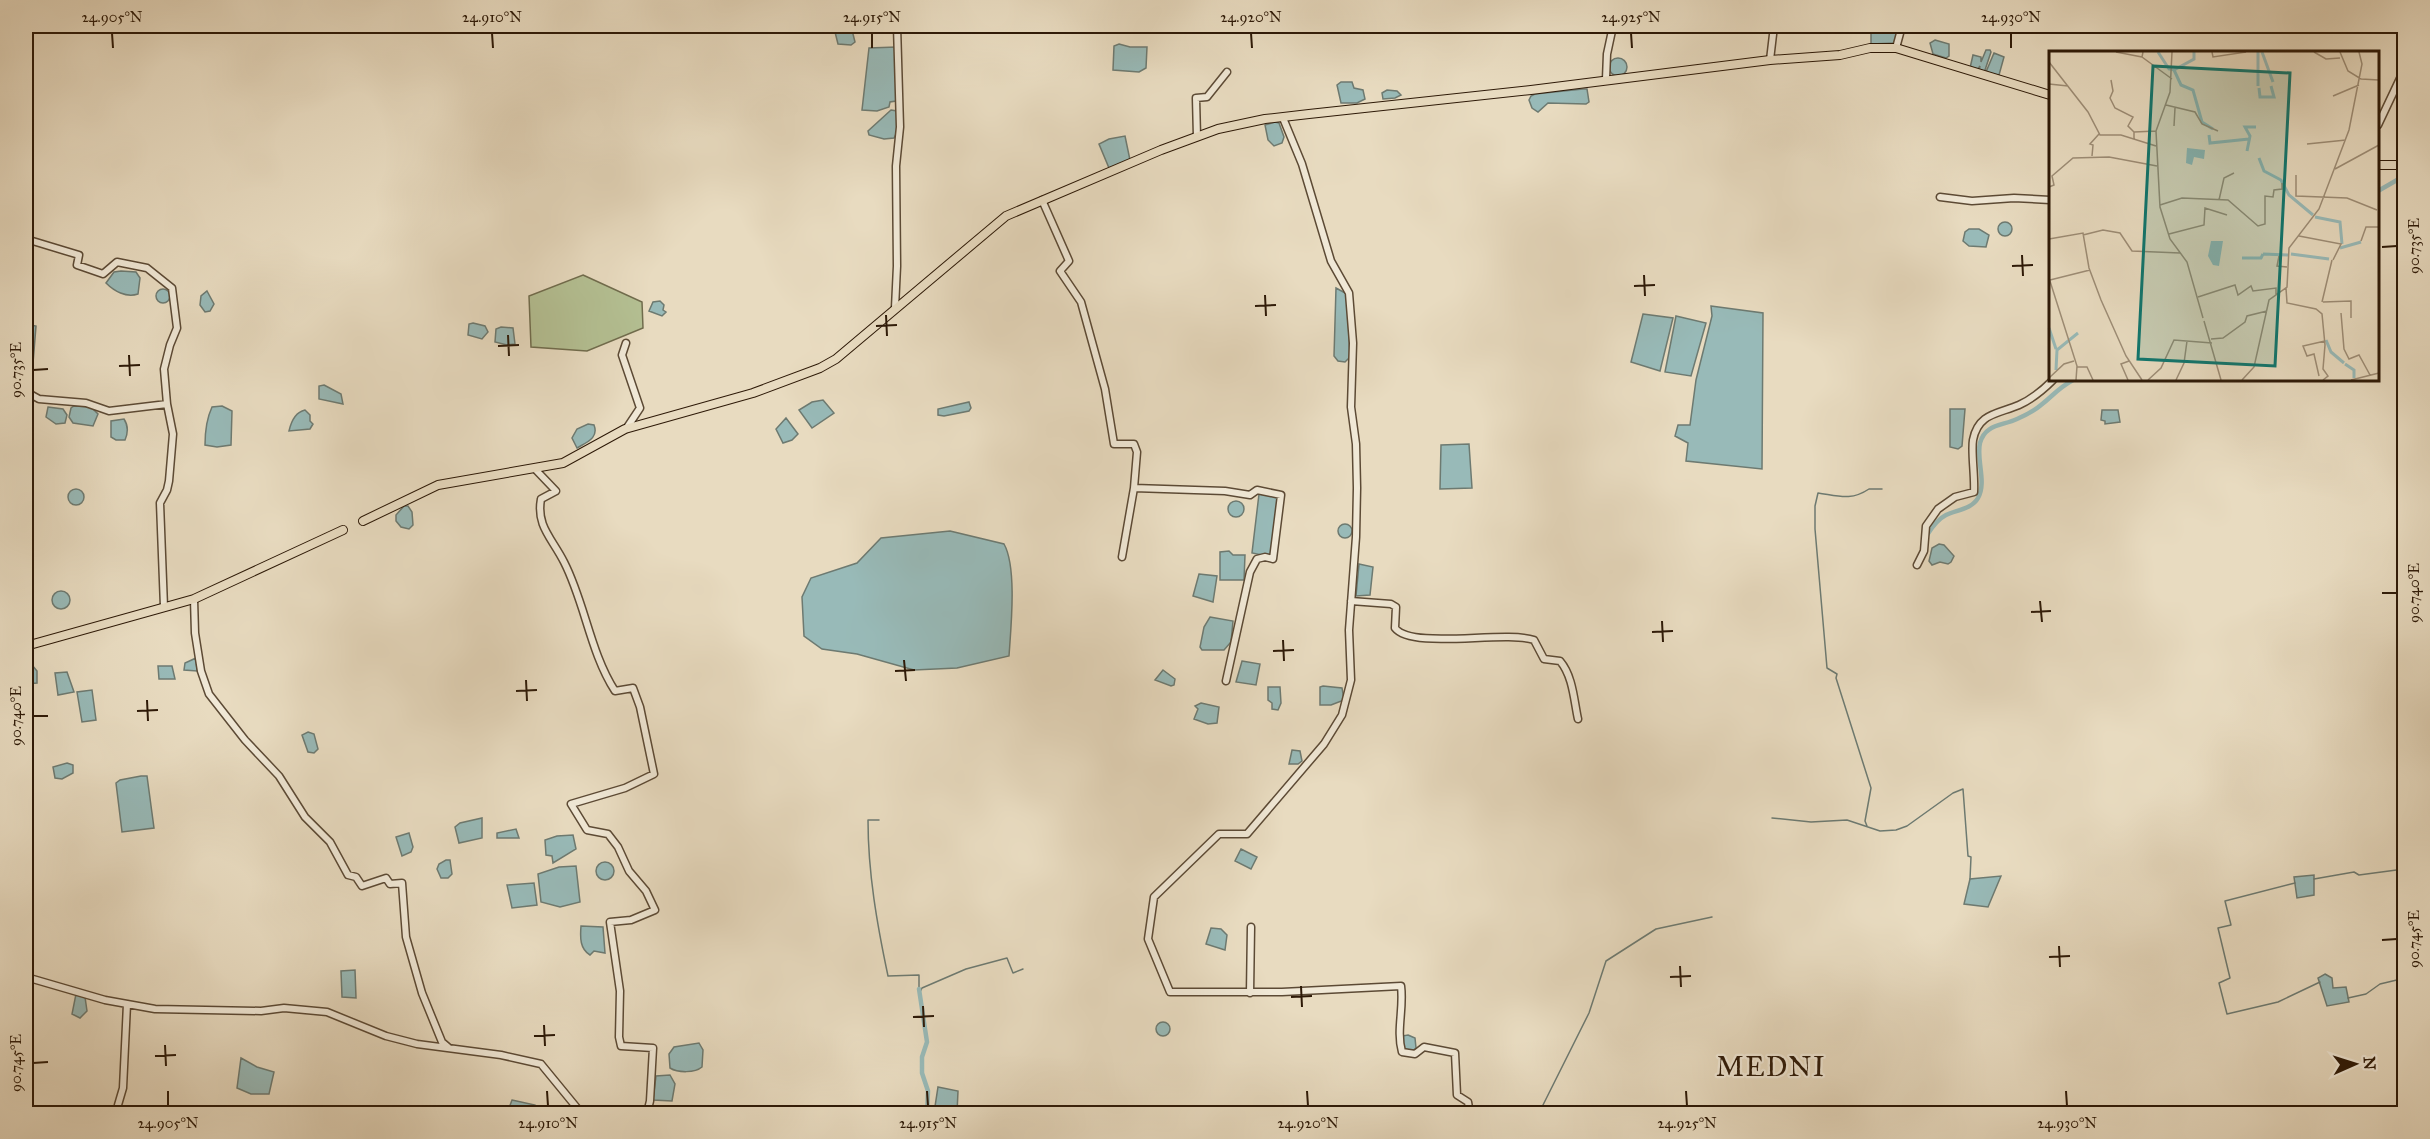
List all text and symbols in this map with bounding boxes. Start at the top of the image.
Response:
text: 24.905°N [81,8,143,26]
text: 24.910°N [462,8,522,26]
text: 24.915°N [843,8,901,26]
text: 24.920°N [1220,8,1282,26]
text: 24.925°N [1601,8,1661,26]
text: 24.930°N [1981,8,2041,26]
inset map [2049,51,2379,381]
text: 90.735°E [2405,218,2423,274]
text: 90.735°E [7,342,25,398]
text: 90.740°E [2405,563,2423,623]
text: 90.740°E [7,686,25,746]
text: 90.745°E [2405,910,2423,968]
text: 90.745°E [7,1034,25,1092]
north arrow [2325,1034,2385,1094]
district label: MEDNI [1716,1050,1826,1083]
text: N [2360,1056,2379,1071]
text: 24.905°N [137,1114,199,1132]
text: 24.910°N [518,1114,578,1132]
text: 24.915°N [899,1114,957,1132]
text: 24.920°N [1277,1114,1339,1132]
text: 24.925°N [1657,1114,1717,1132]
text: 24.930°N [2037,1114,2097,1132]

